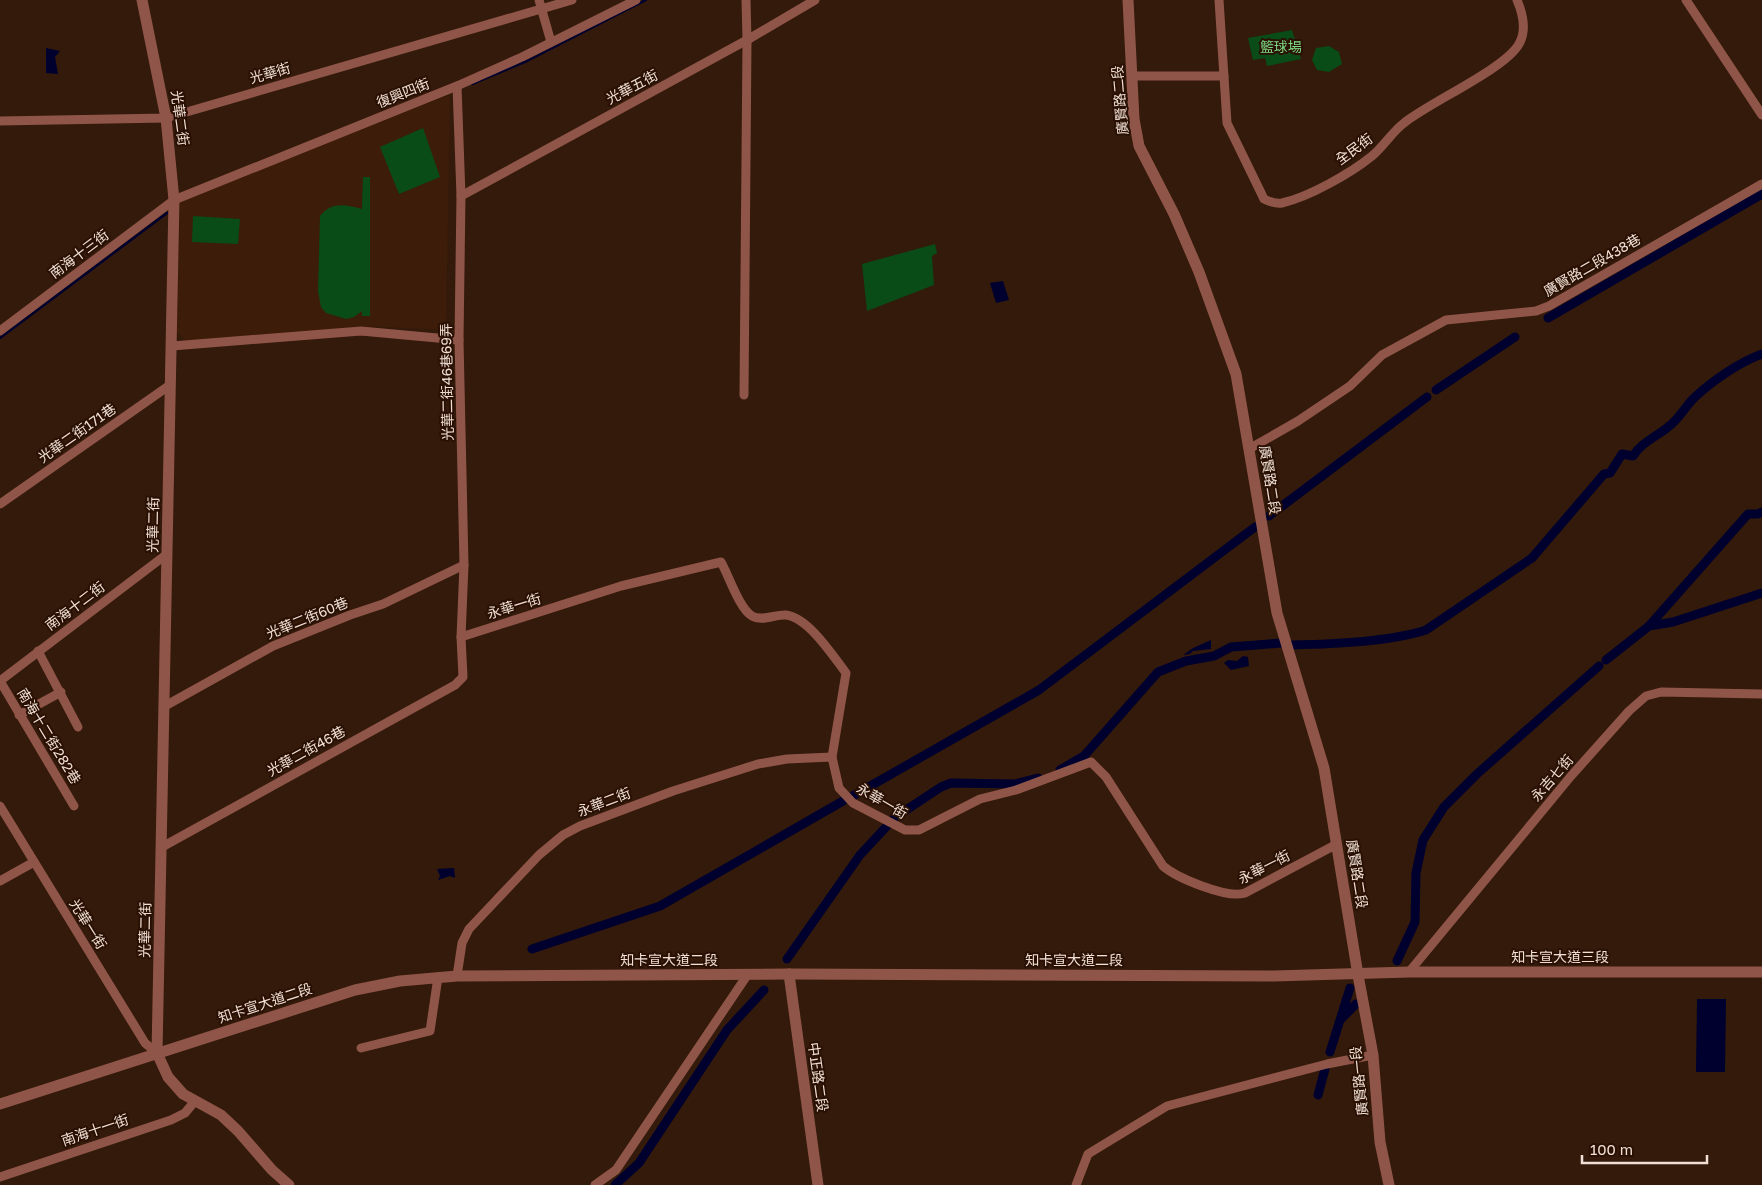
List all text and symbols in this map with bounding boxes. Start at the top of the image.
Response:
park label: 籃球場 [1260,38,1302,55]
street label: 光華街 [247,59,292,86]
street label: 廣賢路二段 [1108,64,1131,136]
street label: 光華五街 [603,66,660,107]
street label: 復興四街 [374,74,432,111]
street label: 光華二街 [168,89,193,147]
street label: 全民街 [1332,129,1376,168]
street label: 南海十三街 [46,226,112,281]
street label: 廣賢路二段438巷 [1540,230,1643,299]
street label: 光華二街46巷69弄 [437,323,456,441]
street label: 光華二街171巷 [35,400,119,466]
street label: 廣賢路二段 [1257,444,1284,516]
street label: 光華二街 [144,497,161,553]
street label: 南海十二街 [42,578,108,633]
street label: 永華一街 [485,589,543,622]
street label: 光華二街60巷 [263,593,350,642]
street label: 南海十二街282巷 [14,685,85,787]
street label: 光華二街46巷 [264,722,348,779]
street label: 永吉七街 [1527,751,1576,804]
street label: 永華一街 [854,779,911,822]
street label: 永華二街 [575,784,633,820]
street label: 廣賢路二段 [1344,838,1371,910]
street label: 永華一街 [1235,846,1293,887]
street label: 光華一街 [66,895,110,952]
street label: 光華二街 [136,902,153,958]
street label: 知卡宣大道三段 [1511,948,1609,965]
street label: 知卡宣大道二段 [620,951,718,968]
street label: 知卡宣大道二段 [1025,951,1123,968]
street label: 知卡宣大道二段 [216,979,314,1026]
street label: 中正路二段 [805,1041,832,1113]
street label: 廣賢路一段 [1346,1045,1371,1117]
street label: 南海十一街 [59,1110,131,1149]
scale bar [1582,1132,1707,1164]
text: 100 m [1590,1140,1633,1158]

